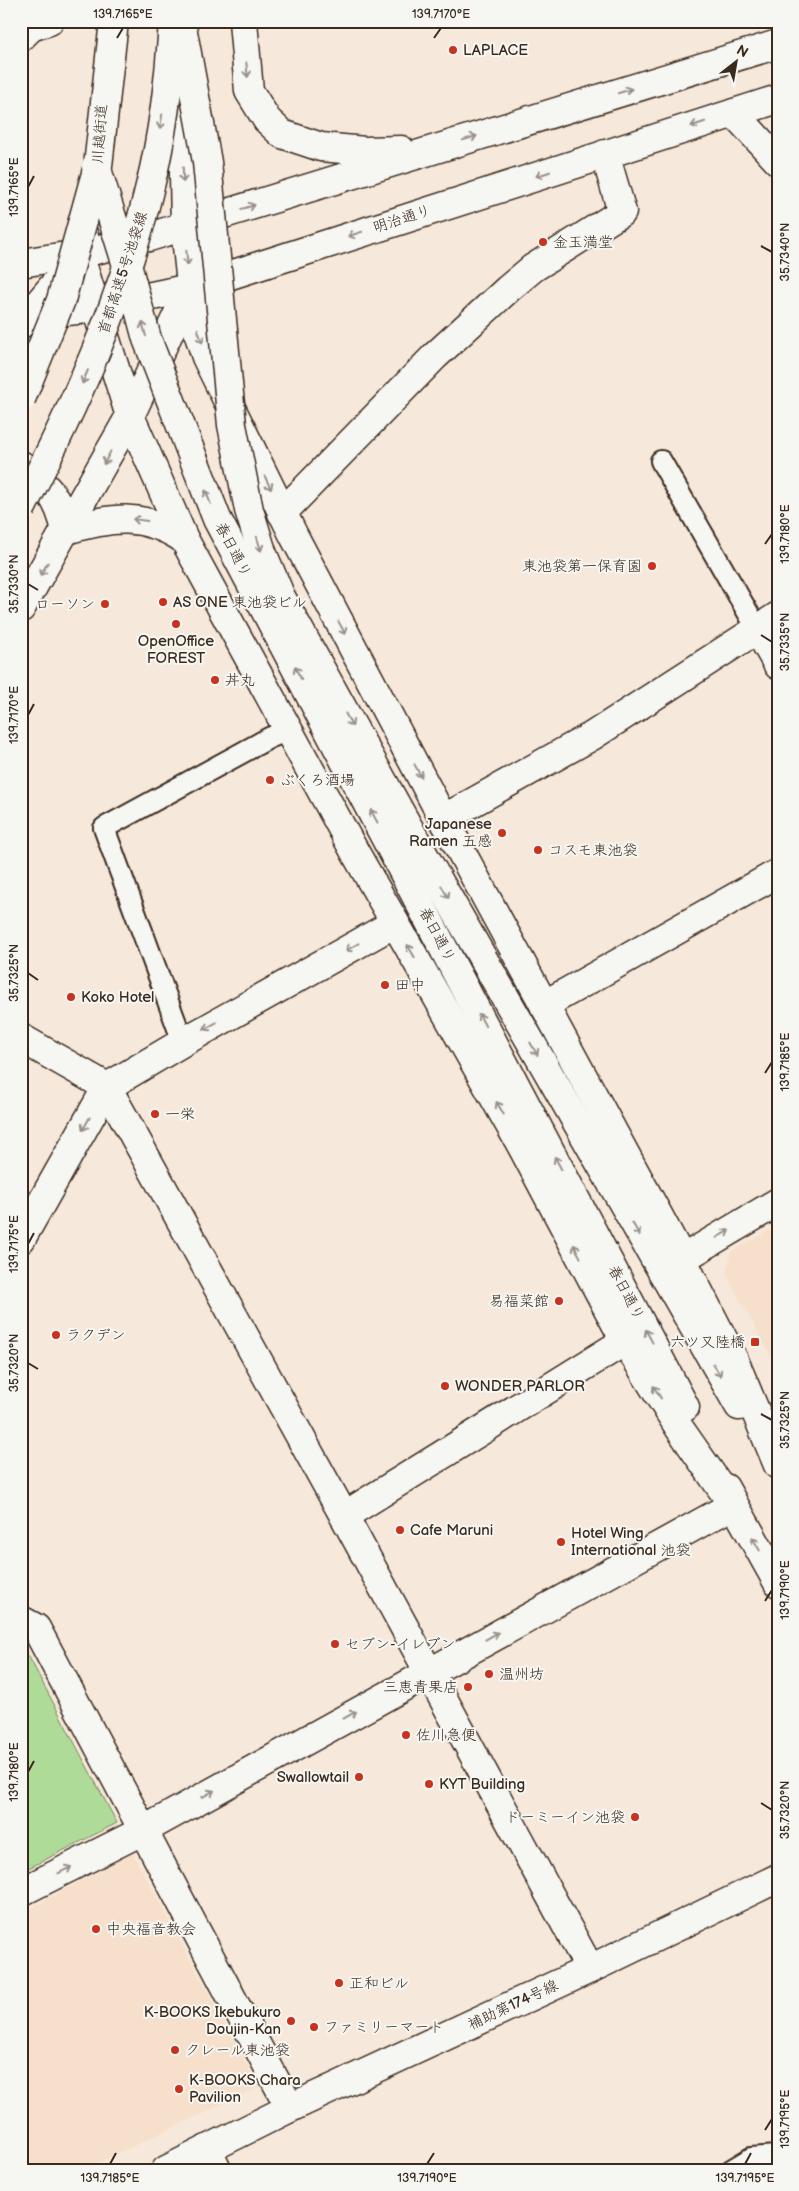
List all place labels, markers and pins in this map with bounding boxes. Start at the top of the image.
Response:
place label: LAPLACE [463,41,528,60]
marker: LAPLACE [447,44,459,56]
place label: 金玉満堂 [553,233,613,252]
marker: 金玉満堂 [537,236,549,248]
place label: 東池袋第一保育園 [522,557,642,576]
marker: 東池袋第一保育園 [646,560,658,572]
place label: AS ONE 東池袋ビル [173,593,307,612]
place label: ローソン [35,595,95,614]
marker: AS ONE 東池袋ビル [157,596,169,608]
marker: ローソン [99,598,111,610]
marker: OpenOffice FOREST [170,618,182,630]
place label: OpenOffice FOREST [138,632,214,668]
place label: 丼丸 [225,671,255,690]
marker: 丼丸 [209,674,221,686]
place label: ぶくろ酒場 [280,771,355,790]
marker: ぶくろ酒場 [264,774,276,786]
place label: Japanese Ramen 五感 [409,815,492,851]
marker: Japanese Ramen 五感 [496,827,508,839]
place label: コスモ東池袋 [548,841,637,860]
marker: コスモ東池袋 [532,844,544,856]
place label: 田中 [395,976,425,995]
marker: 田中 [379,979,391,991]
place label: Koko Hotel [81,988,154,1007]
marker: Koko Hotel [65,991,77,1003]
place label: 一栄 [165,1105,195,1124]
marker: 一栄 [149,1108,161,1120]
place label: 易福菜館 [489,1292,549,1311]
marker: 易福菜館 [553,1295,565,1307]
place label: ラクデン [66,1326,126,1345]
marker: ラクデン [50,1329,62,1341]
place label: 六ツ又陸橋 [670,1333,745,1352]
marker: 六ツ又陸橋 [749,1336,761,1348]
place label: WONDER PARLOR [455,1377,585,1396]
marker: WONDER PARLOR [439,1380,451,1392]
place label: Cafe Maruni [410,1521,493,1540]
marker: Cafe Maruni [394,1524,406,1536]
place label: Hotel Wing International 池袋 [571,1524,691,1560]
marker: Hotel Wing International 池袋 [555,1536,567,1548]
place label: セブン-イレブン [345,1635,456,1654]
marker: セブン-イレブン [329,1638,341,1650]
place label: 温州坊 [499,1665,544,1684]
marker: 温州坊 [483,1668,495,1680]
place label: 三恵青果店 [383,1678,458,1697]
marker: 三恵青果店 [462,1681,474,1693]
place label: 佐川急便 [416,1726,477,1745]
marker: 佐川急便 [400,1729,412,1741]
place label: Swallowtail [277,1768,349,1787]
marker: Swallowtail [353,1771,365,1783]
place label: KYT Building [439,1775,525,1794]
marker: KYT Building [423,1778,435,1790]
place label: ドーミーイン池袋 [505,1808,625,1827]
marker: ドーミーイン池袋 [629,1811,641,1823]
place label: 中央福音教会 [106,1920,196,1939]
marker: 中央福音教会 [90,1923,102,1935]
place label: 正和ビル [349,1974,409,1993]
marker: 正和ビル [333,1977,345,1989]
place label: K-BOOKS Ikebukuro Doujin-Kan [144,2003,281,2039]
marker: K-BOOKS Ikebukuro Doujin-Kan [285,2015,297,2027]
place label: ファミリーマート [324,2018,444,2037]
marker: ファミリーマート [308,2021,320,2033]
place label: クレール東池袋 [185,2041,290,2060]
marker: クレール東池袋 [169,2044,181,2056]
place label: K-BOOKS Chara Pavilion [189,2071,301,2107]
marker: K-BOOKS Chara Pavilion [173,2083,185,2095]

